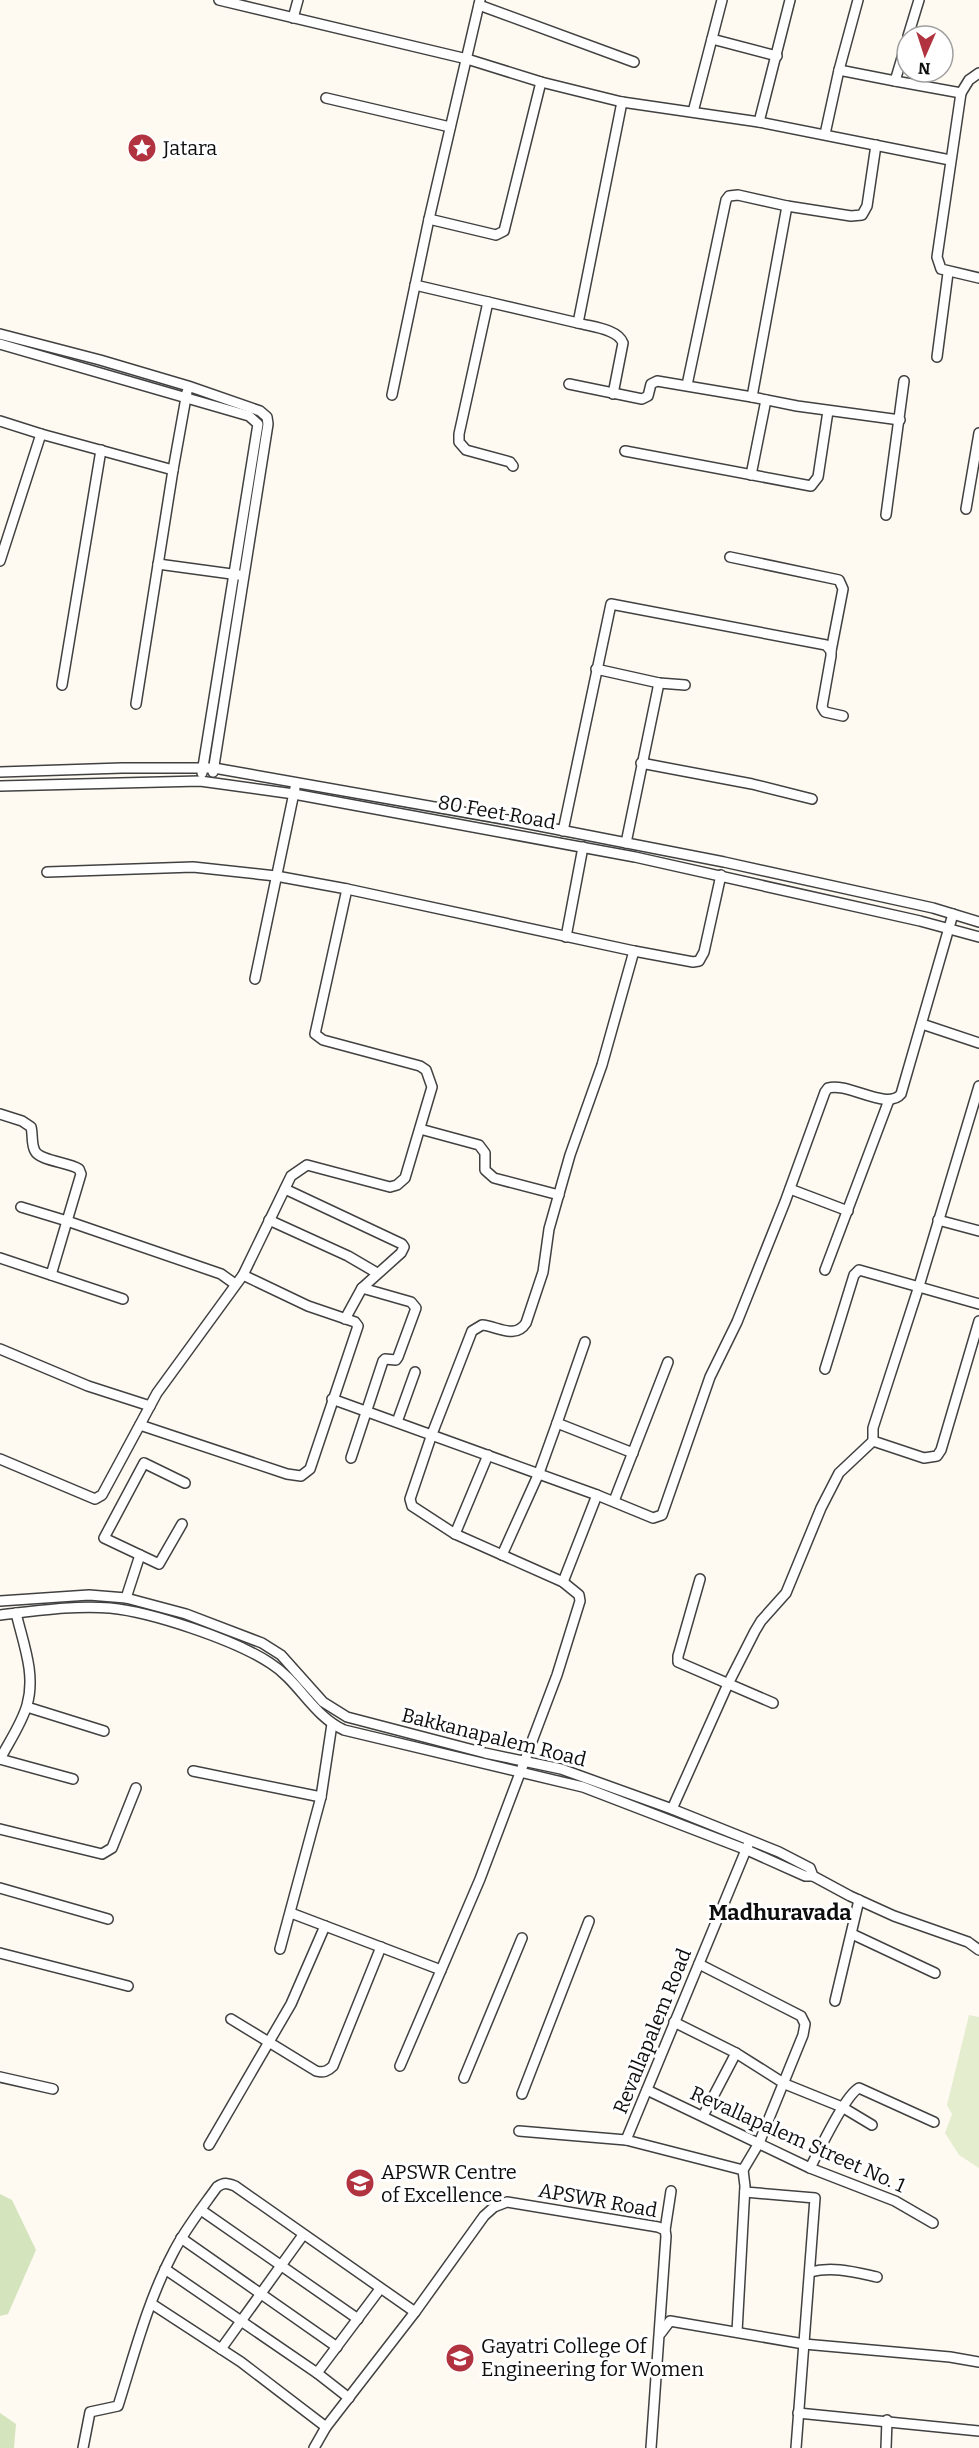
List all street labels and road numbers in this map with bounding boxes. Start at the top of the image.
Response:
street label: 80 Feet Road [436,790,558,834]
street label: Bakkanapalem Road [399,1702,589,1772]
street label: Revallapalem Road [608,1945,696,2117]
street label: Revallapalem Street No. 1 [687,2081,909,2197]
street label: APSWR Road [537,2178,659,2222]

